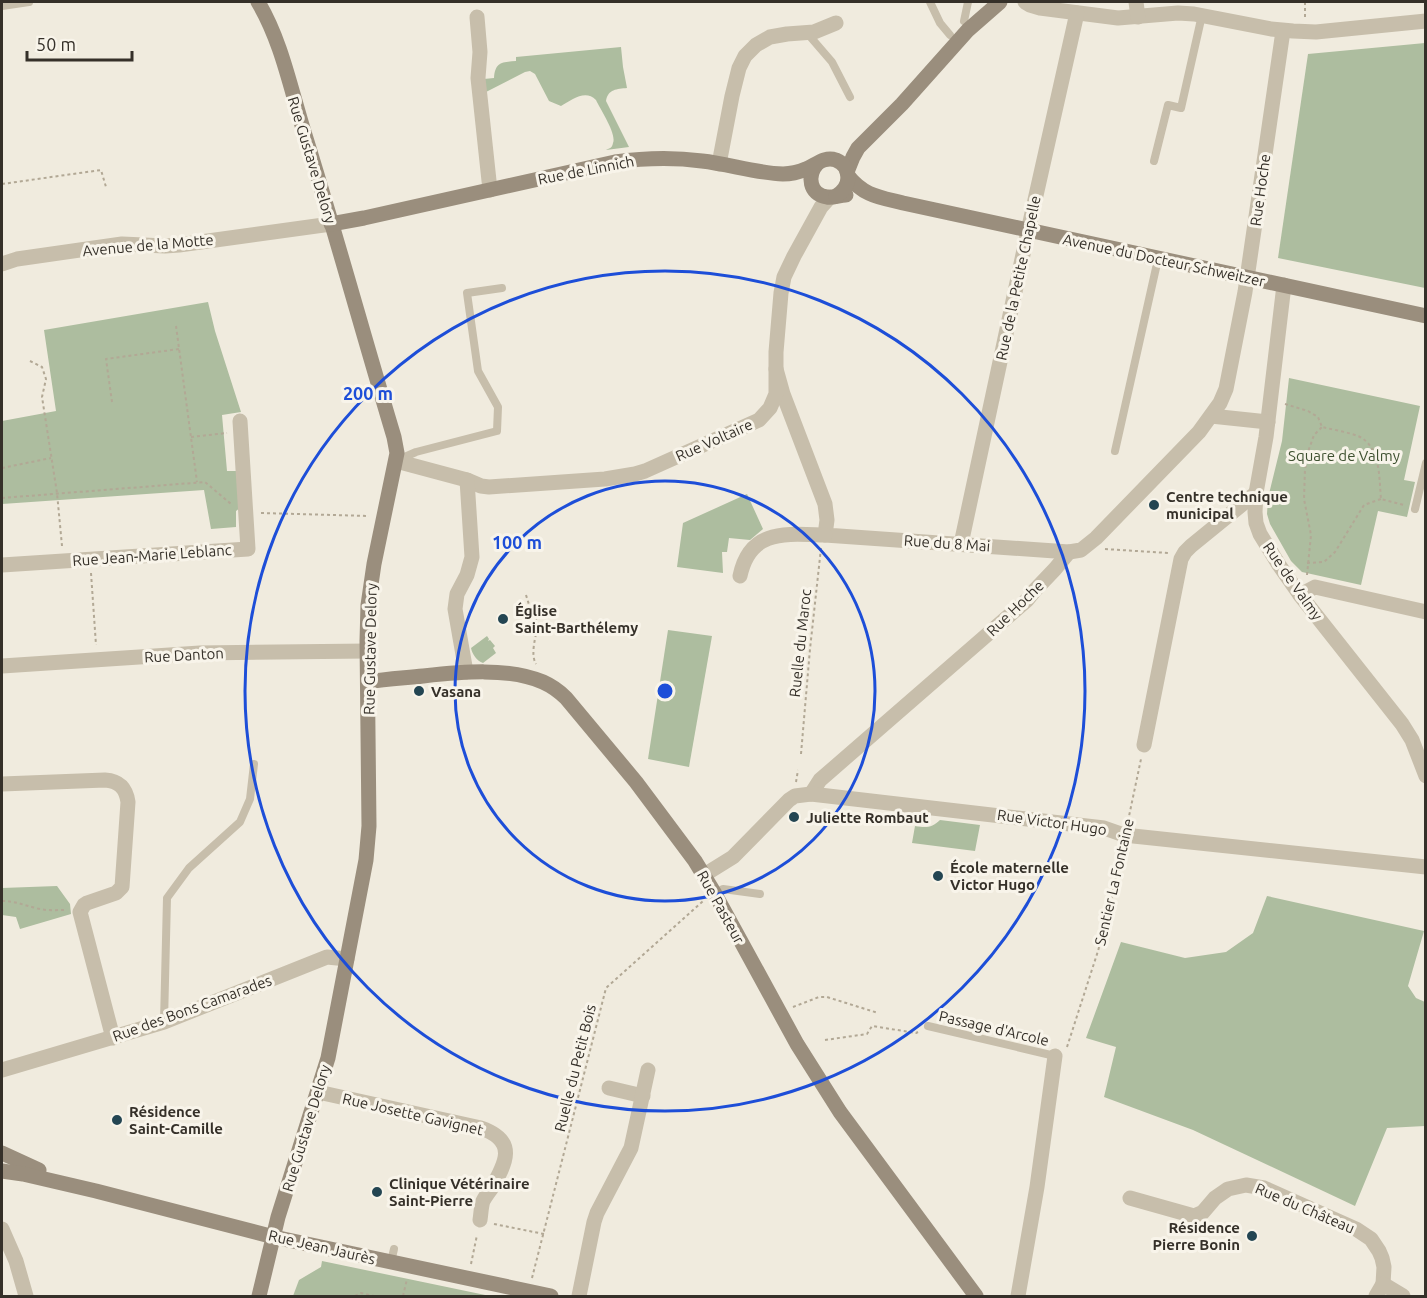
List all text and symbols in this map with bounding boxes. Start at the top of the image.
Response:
scale bar [27,24,132,62]
text: 50 m [36,34,76,54]
street label: Rue Gustave Delory [285,94,339,226]
street label: Rue de Linnich [536,152,636,188]
street label: Rue Hoche [1247,153,1273,227]
street label: Rue de la Petite Chapelle [992,194,1044,362]
street label: Avenue du Docteur Schweitzer [1061,230,1267,290]
street label: Avenue de la Motte [82,231,214,259]
text: 200 m [343,383,393,403]
street label: Rue Voltaire [673,415,755,465]
park label: Square de Valmy [1288,447,1400,464]
place label: Centre technique municipal [1166,488,1288,522]
marker: Centre technique municipal [1147,498,1161,512]
street label: Rue du 8 Mai [903,531,991,555]
text: 100 m [492,532,542,552]
street label: Rue de Valmy [1260,539,1326,623]
street label: Rue Jean-Marie Leblanc [72,541,232,569]
street label: Rue Hoche [983,577,1047,639]
street label: Rue Gustave Delory [360,583,380,715]
street label: Ruelle du Maroc [786,588,814,698]
place label: Église Saint-Barthélemy [515,602,638,636]
marker: Église Saint-Barthélemy [496,612,510,626]
street label: Rue Danton [144,644,224,666]
centre of rings [655,681,675,701]
place label: Vasana [431,683,481,700]
marker: Vasana [412,684,426,698]
street label: Rue Victor Hugo [996,806,1108,838]
place label: Juliette Rombaut [806,809,929,826]
marker: Juliette Rombaut [787,810,801,824]
street label: Sentier La Fontaine [1091,817,1137,947]
place label: École maternelle Victor Hugo [950,859,1069,893]
street label: Rue Pasteur [694,867,748,947]
marker: École maternelle Victor Hugo [931,869,945,883]
street label: Rue des Bons Camarades [110,971,274,1045]
street label: Ruelle du Petit Bois [551,1002,599,1134]
street label: Passage d'Arcole [937,1007,1051,1049]
street label: Rue Gustave Delory [279,1062,333,1194]
street label: Rue Josette Gavignet [341,1090,485,1139]
place label: Résidence Saint-Camille [129,1103,223,1137]
marker: Résidence Saint-Camille [110,1113,124,1127]
place label: Clinique Vétérinaire Saint-Pierre [389,1175,530,1209]
street label: Rue du Château [1253,1179,1357,1237]
marker: Clinique Vétérinaire Saint-Pierre [370,1185,384,1199]
place label: Résidence Pierre Bonin [1153,1219,1240,1253]
street label: Rue Jean Jaurès [267,1226,377,1268]
marker: Résidence Pierre Bonin [1245,1229,1259,1243]

